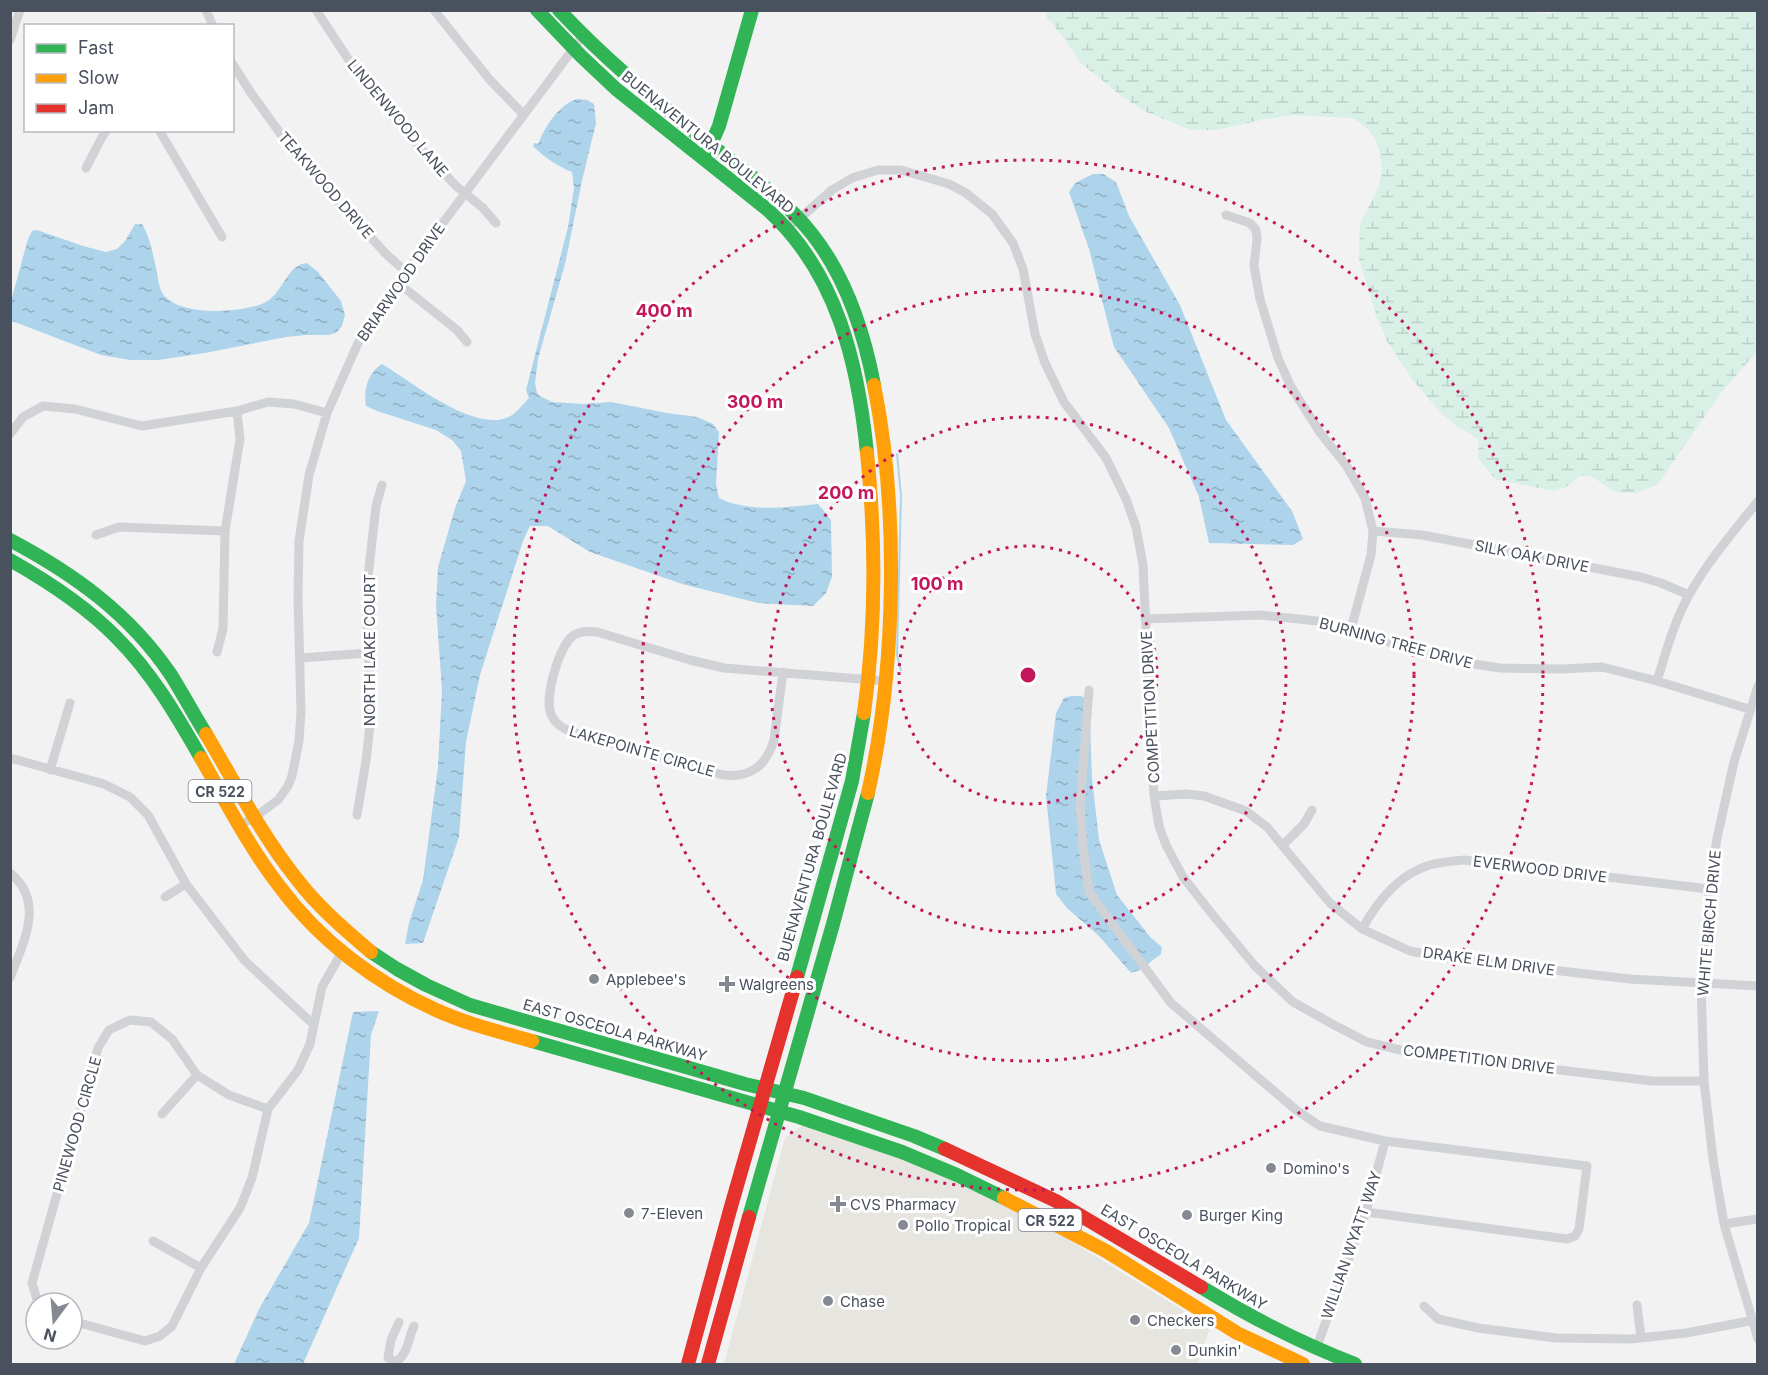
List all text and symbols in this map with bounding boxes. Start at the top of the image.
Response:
legend [24,24,234,132]
text: Fast [78,37,114,58]
street label: LINDENWOOD LANE [344,56,452,180]
text: Slow [78,67,119,88]
street label: BUENAVENTURA BOULEVARD [618,67,798,217]
text: Jam [78,97,114,118]
street label: TEAKWOOD DRIVE [274,128,378,242]
street label: BRIARWOOD DRIVE [353,219,449,345]
text: 400 m [635,300,693,321]
text: 300 m [727,391,783,412]
text: 200 m [818,482,874,503]
street label: SILK OAK DRIVE [1473,536,1591,576]
text: 100 m [911,573,963,594]
street label: NORTH LAKE COURT [360,574,379,726]
street label: BURNING TREE DRIVE [1317,613,1475,673]
street label: COMPETITION DRIVE [1137,630,1163,784]
centre of rings [1018,665,1038,685]
street label: LAKEPOINTE CIRCLE [567,721,717,781]
street label: BUENAVENTURA BOULEVARD [773,750,851,964]
road number: CR 522 [188,780,252,802]
street label: WHITE BIRCH DRIVE [1693,849,1725,997]
street label: EVERWOOD DRIVE [1472,851,1608,887]
street label: DRAKE ELM DRIVE [1422,942,1556,980]
place label: Applebee's [606,970,686,989]
marker: Applebee's [587,972,601,986]
place label: Walgreens [739,975,814,994]
marker: Walgreens [720,977,734,991]
street label: EAST OSCEOLA PARKWAY [521,995,709,1065]
street label: COMPETITION DRIVE [1402,1040,1556,1078]
street label: PINEWOOD CIRCLE [49,1054,105,1194]
place label: Domino's [1283,1159,1350,1178]
marker: Domino's [1264,1161,1278,1175]
street label: WILLIAN WYATT WAY [1317,1168,1385,1322]
place label: CVS Pharmacy [850,1195,957,1214]
marker: CVS Pharmacy [831,1197,845,1211]
street label: EAST OSCEOLA PARKWAY [1098,1200,1270,1314]
place label: 7-Eleven [641,1204,703,1223]
marker: 7-Eleven [622,1206,636,1220]
place label: Burger King [1199,1206,1283,1225]
marker: Burger King [1180,1208,1194,1222]
road number: CR 522 [1018,1209,1082,1231]
place label: Pollo Tropical [915,1216,1011,1235]
marker: Pollo Tropical [896,1218,910,1232]
north arrow [24,1291,84,1351]
place label: Chase [840,1292,885,1311]
marker: Chase [821,1294,835,1308]
place label: Checkers [1147,1311,1214,1330]
marker: Checkers [1128,1313,1142,1327]
text: N [41,1324,58,1347]
place label: Dunkin' [1188,1341,1242,1360]
marker: Dunkin' [1169,1343,1183,1357]

